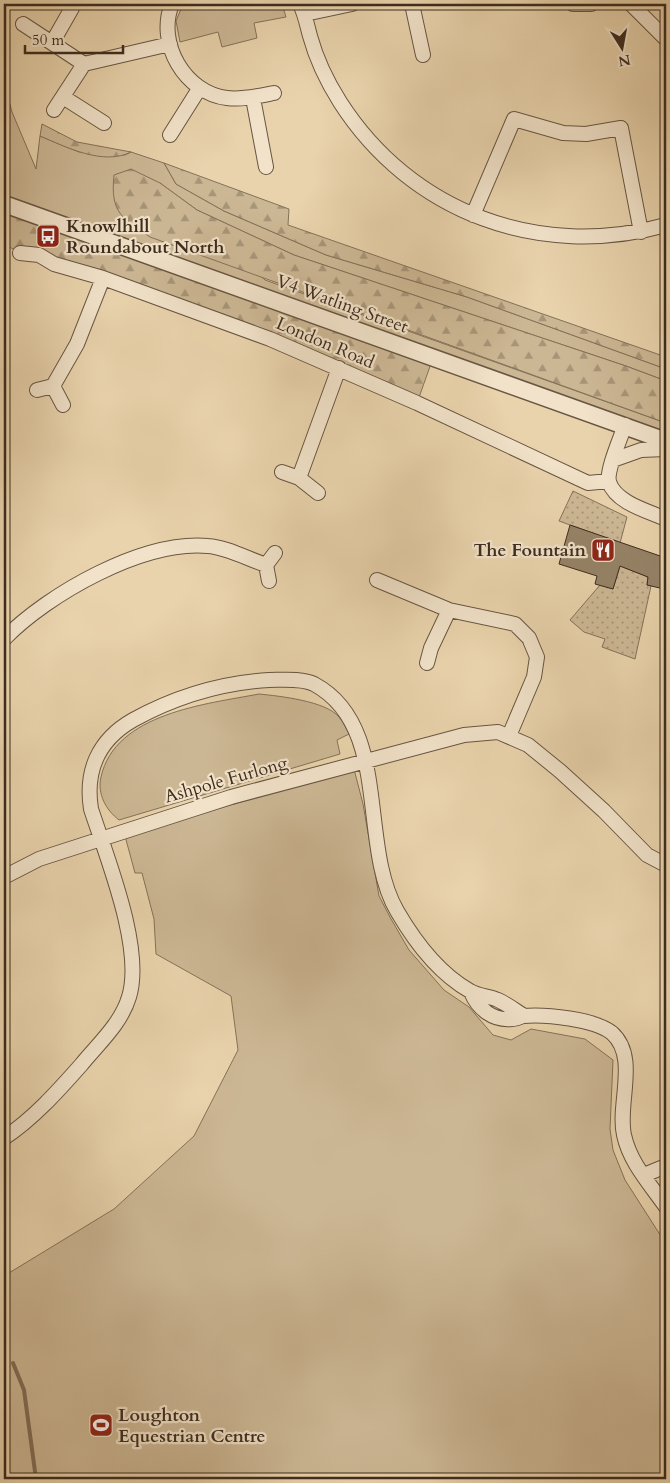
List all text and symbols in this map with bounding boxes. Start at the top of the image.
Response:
scale bar [25,22,122,54]
north arrow [598,22,648,72]
text: 50 m [32,30,64,50]
text: N [617,50,632,71]
place label: Knowlhill Roundabout North [66,214,224,260]
bus stop icon: Knowlhill Roundabout North [35,223,61,249]
street label: V4 Watling Street [273,269,412,340]
street label: London Road [272,311,378,375]
restaurant icon: The Fountain [590,537,616,563]
place label: The Fountain [474,538,586,563]
street label: Ashpole Furlong [162,750,291,810]
place label: Loughton Equestrian Centre [118,1403,266,1449]
sports icon: Loughton Equestrian Centre [88,1412,114,1438]

